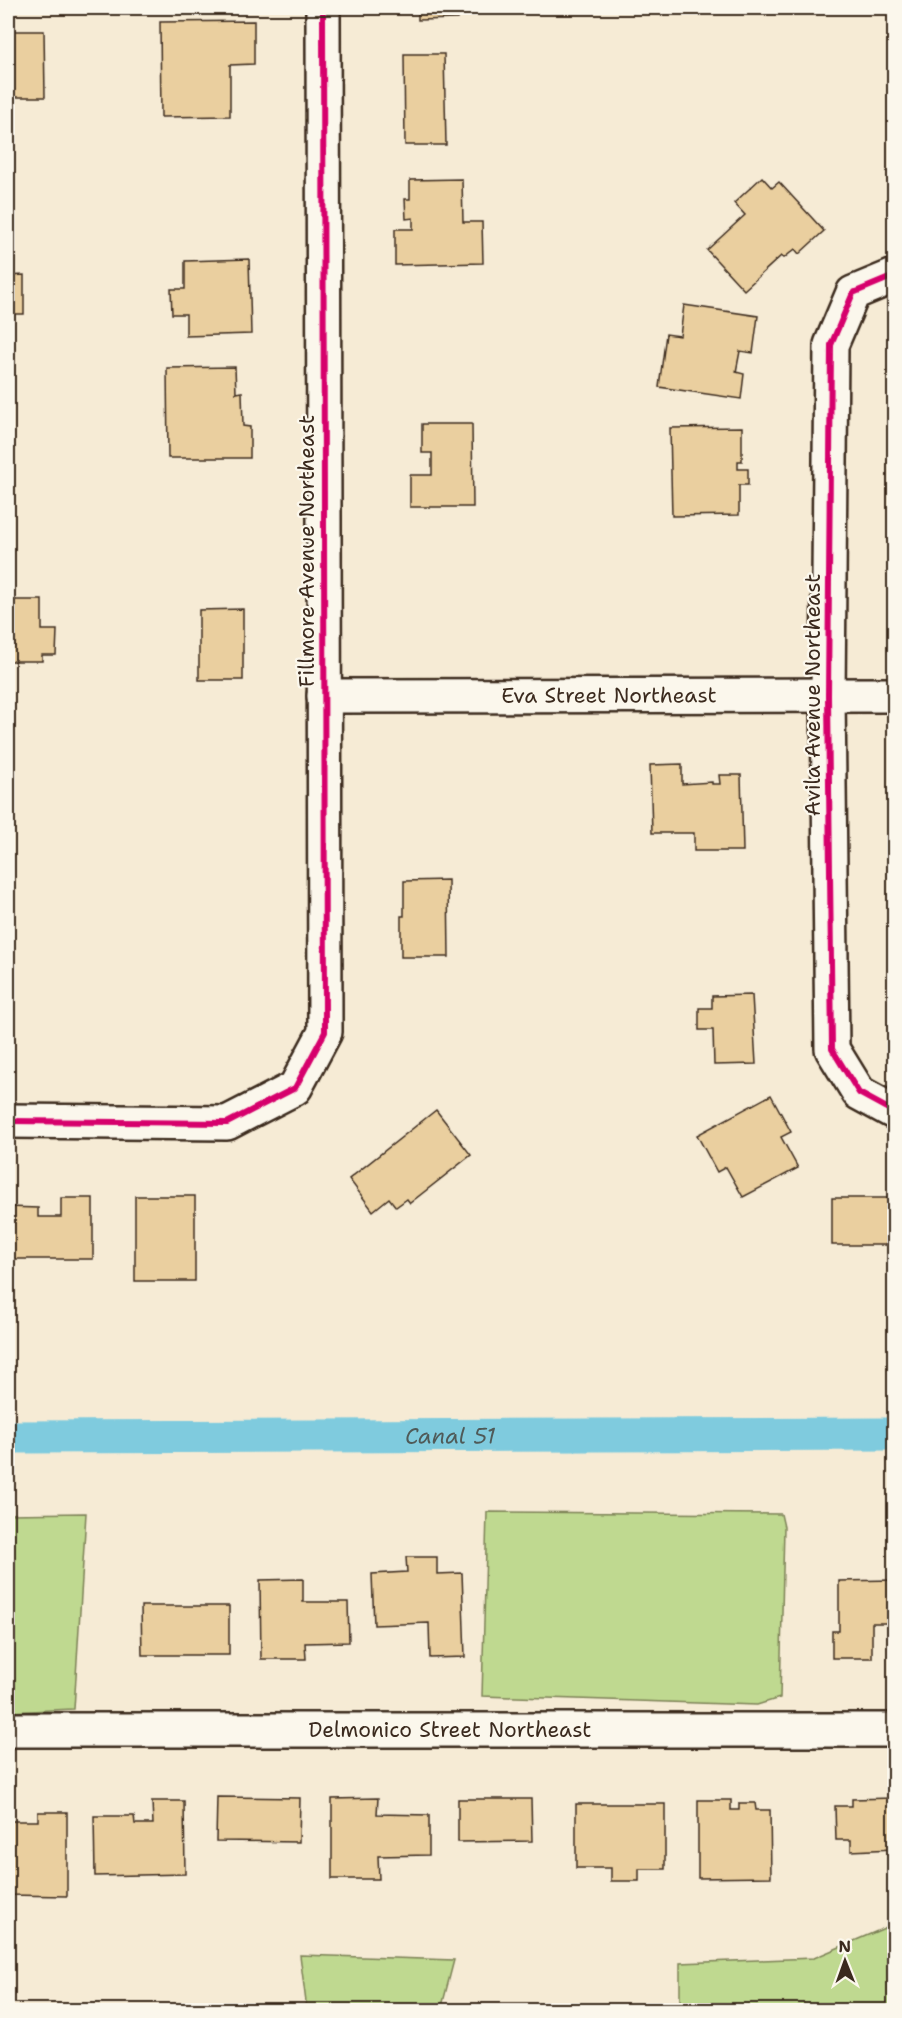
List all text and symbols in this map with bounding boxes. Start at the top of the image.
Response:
street label: Fillmore Avenue Northeast [293,415,321,687]
street label: Avila Avenue Northeast [799,574,827,816]
street label: Eva Street Northeast [501,681,717,710]
water label: Canal 51 [405,1421,496,1451]
street label: Delmonico Street Northeast [309,1716,591,1744]
north arrow [815,1931,875,1991]
text: N [838,1936,851,1957]

